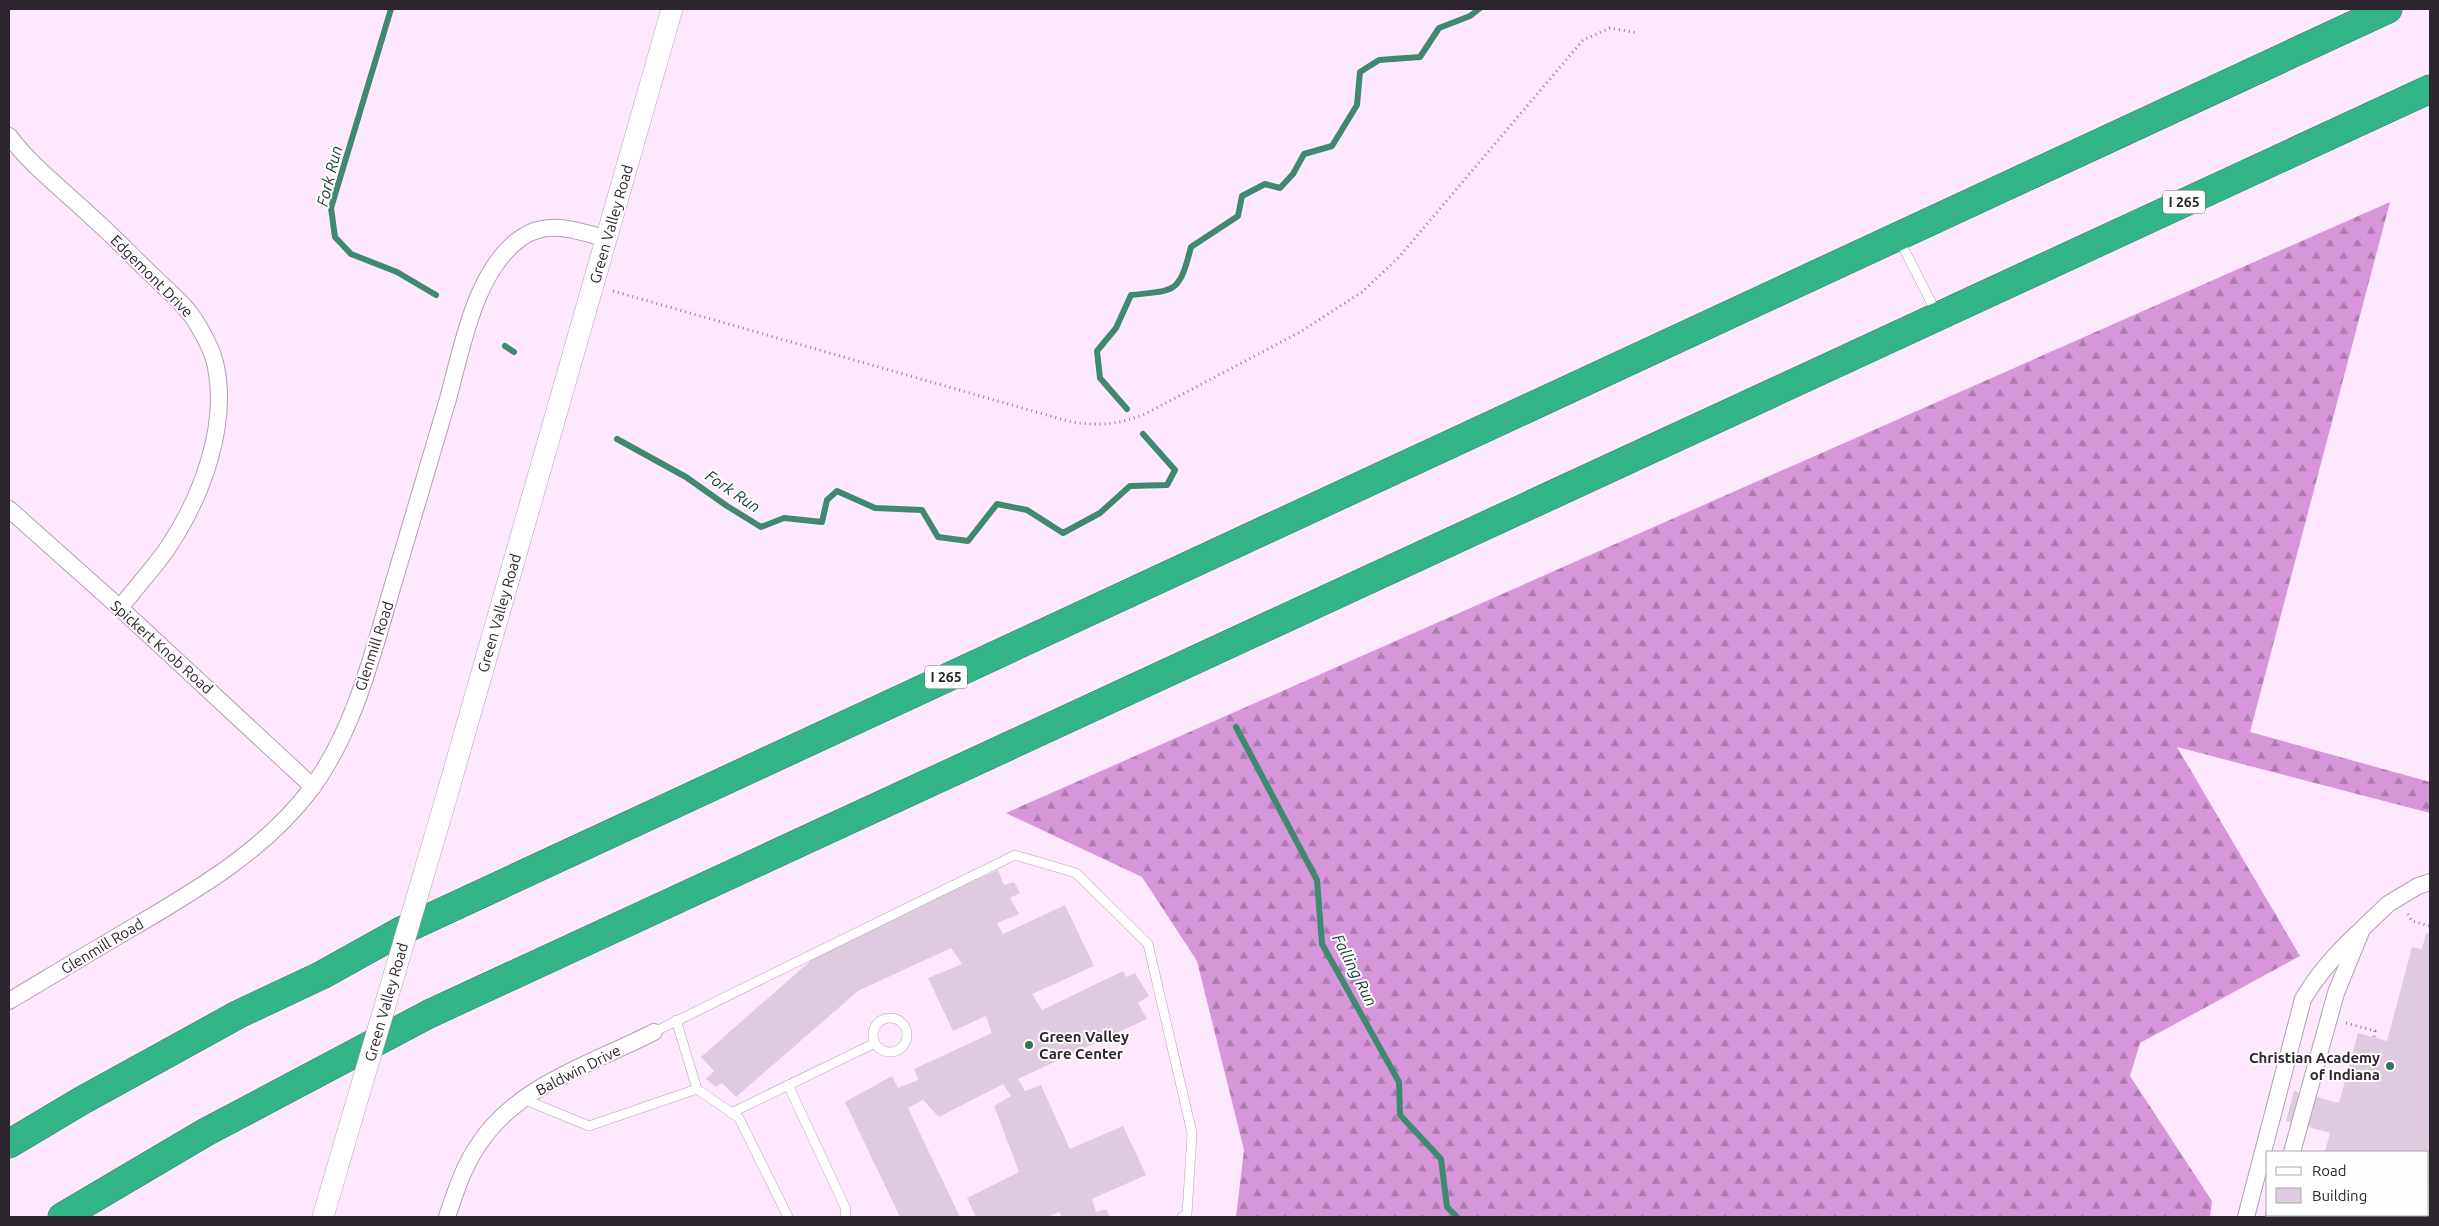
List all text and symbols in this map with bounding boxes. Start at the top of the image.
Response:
water label: Fork Run [313,144,345,208]
street label: Green Valley Road [586,163,636,285]
road number: I 265 [2163,190,2205,213]
street label: Edgemont Drive [107,231,197,321]
water label: Fork Run [702,466,764,516]
street label: Green Valley Road [474,552,524,674]
street label: Spickert Knob Road [108,597,216,697]
street label: Glenmill Road [352,599,396,693]
road number: I 265 [925,666,967,689]
street label: Glenmill Road [58,915,146,977]
water label: Falling Run [1329,931,1381,1009]
street label: Green Valley Road [361,941,411,1063]
place label: Green Valley Care Center [1039,1028,1129,1062]
marker: Green Valley Care Center [1023,1039,1035,1051]
street label: Baldwin Drive [533,1041,623,1099]
place label: Christian Academy of Indiana [2249,1049,2380,1083]
marker: Christian Academy of Indiana [2384,1060,2396,1072]
legend [2266,1151,2429,1216]
text: Road [2312,1162,2347,1179]
text: Building [2312,1187,2367,1204]

